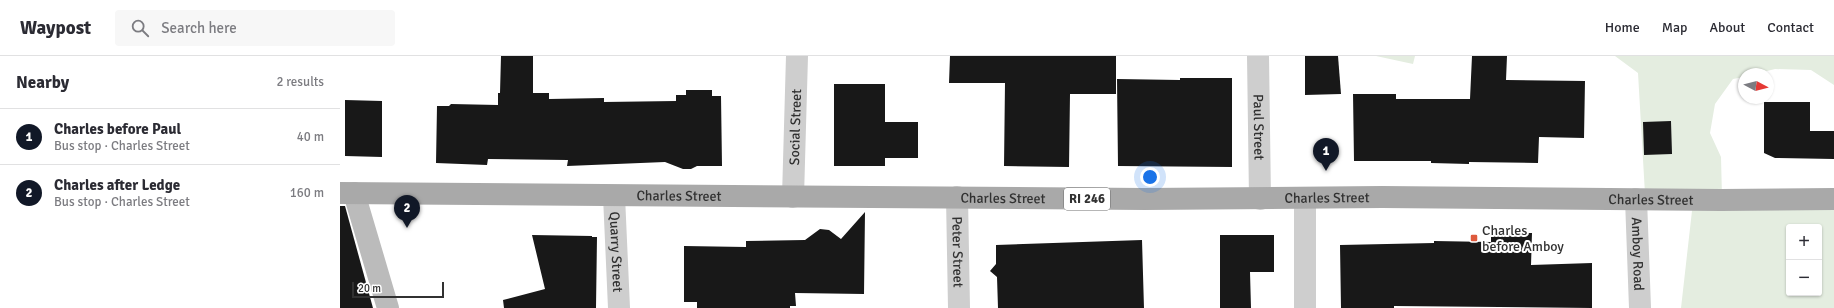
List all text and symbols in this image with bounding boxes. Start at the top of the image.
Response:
search box [115,10,395,46]
text: Waypost [20,16,91,40]
icon: search [129,17,151,39]
text: Search here [161,19,237,37]
text: Home [1605,19,1640,36]
text: Map [1662,19,1687,36]
text: About [1709,19,1745,36]
text: Contact [1767,19,1814,36]
north arrow [1738,68,1774,104]
text: Nearby [16,72,69,93]
text: 2 results [276,74,324,90]
street label: Social Street [785,88,805,165]
street label: Paul Street [1250,94,1268,160]
text: Charles before Paul [54,120,181,138]
text: 1 [25,129,33,145]
text: 40 m [297,129,324,145]
text: Bus stop · Charles Street [54,138,190,154]
pin: 1 [1313,138,1339,171]
your location [1140,167,1160,187]
text: Charles after Ledge [54,176,180,194]
text: 2 [25,185,33,201]
text: 160 m [290,185,324,201]
street label: Charles Street [636,187,722,204]
road number: RI 246 [1064,188,1110,210]
street label: Charles Street [960,189,1046,207]
street label: Charles Street [1284,189,1370,206]
street label: Charles Street [1608,191,1694,208]
text: Bus stop · Charles Street [54,194,190,210]
pin: 2 [394,195,420,228]
street label: Quarry Street [606,211,627,293]
street label: Peter Street [949,216,967,288]
street label: Amboy Road [1628,217,1648,291]
place label: Charles before Amboy [1482,222,1564,255]
map controls [1786,224,1822,296]
button: + [1786,224,1822,260]
marker: Charles before Amboy [1469,233,1479,243]
button: − [1786,260,1822,296]
scale bar [352,280,444,299]
text: 20 m [358,282,381,295]

